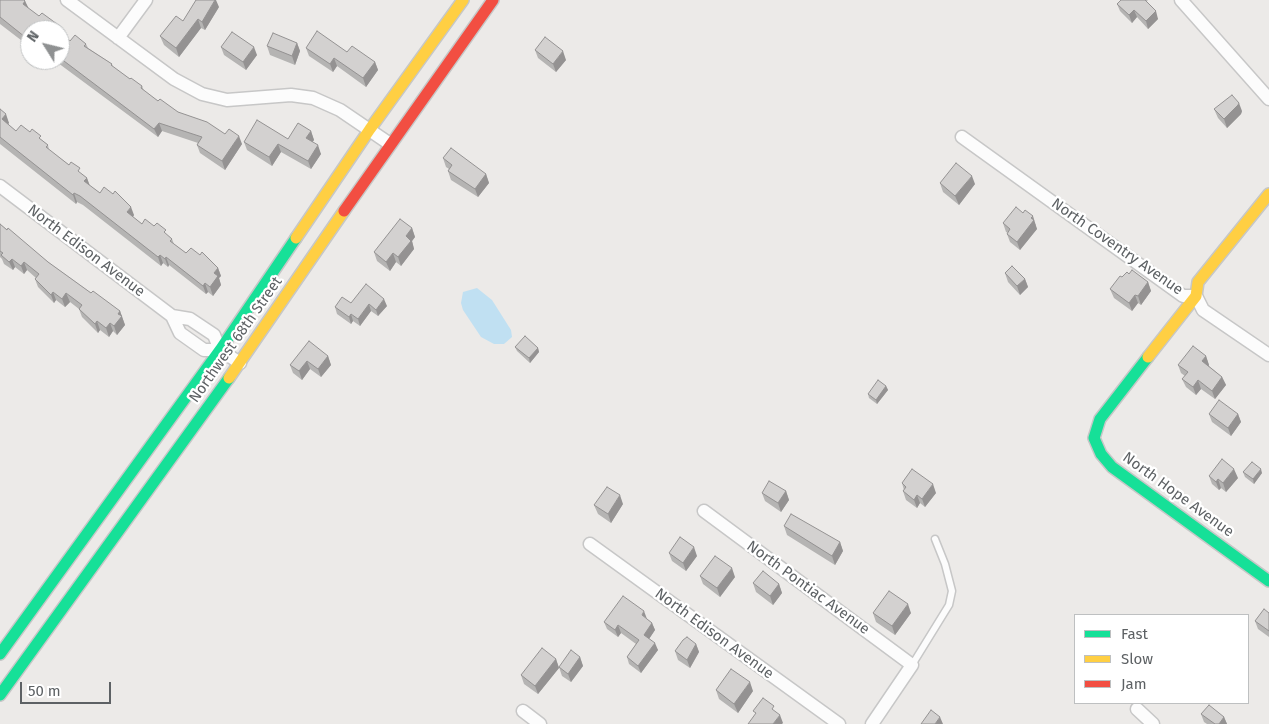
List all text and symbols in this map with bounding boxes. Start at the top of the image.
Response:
north arrow [20,20,70,70]
text: N [24,28,43,45]
street label: North Coventry Avenue [1048,195,1186,299]
street label: North Edison Avenue [24,201,148,301]
street label: Northwest 68th Street [186,274,286,406]
street label: North Hope Avenue [1119,449,1237,541]
street label: North Pontiac Avenue [743,537,873,639]
street label: North Edison Avenue [651,585,777,683]
legend [1074,614,1249,704]
text: Fast [1121,625,1148,643]
text: Slow [1121,650,1153,668]
scale bar [22,672,114,704]
text: Jam [1121,675,1147,693]
text: 50 m [28,682,61,700]

